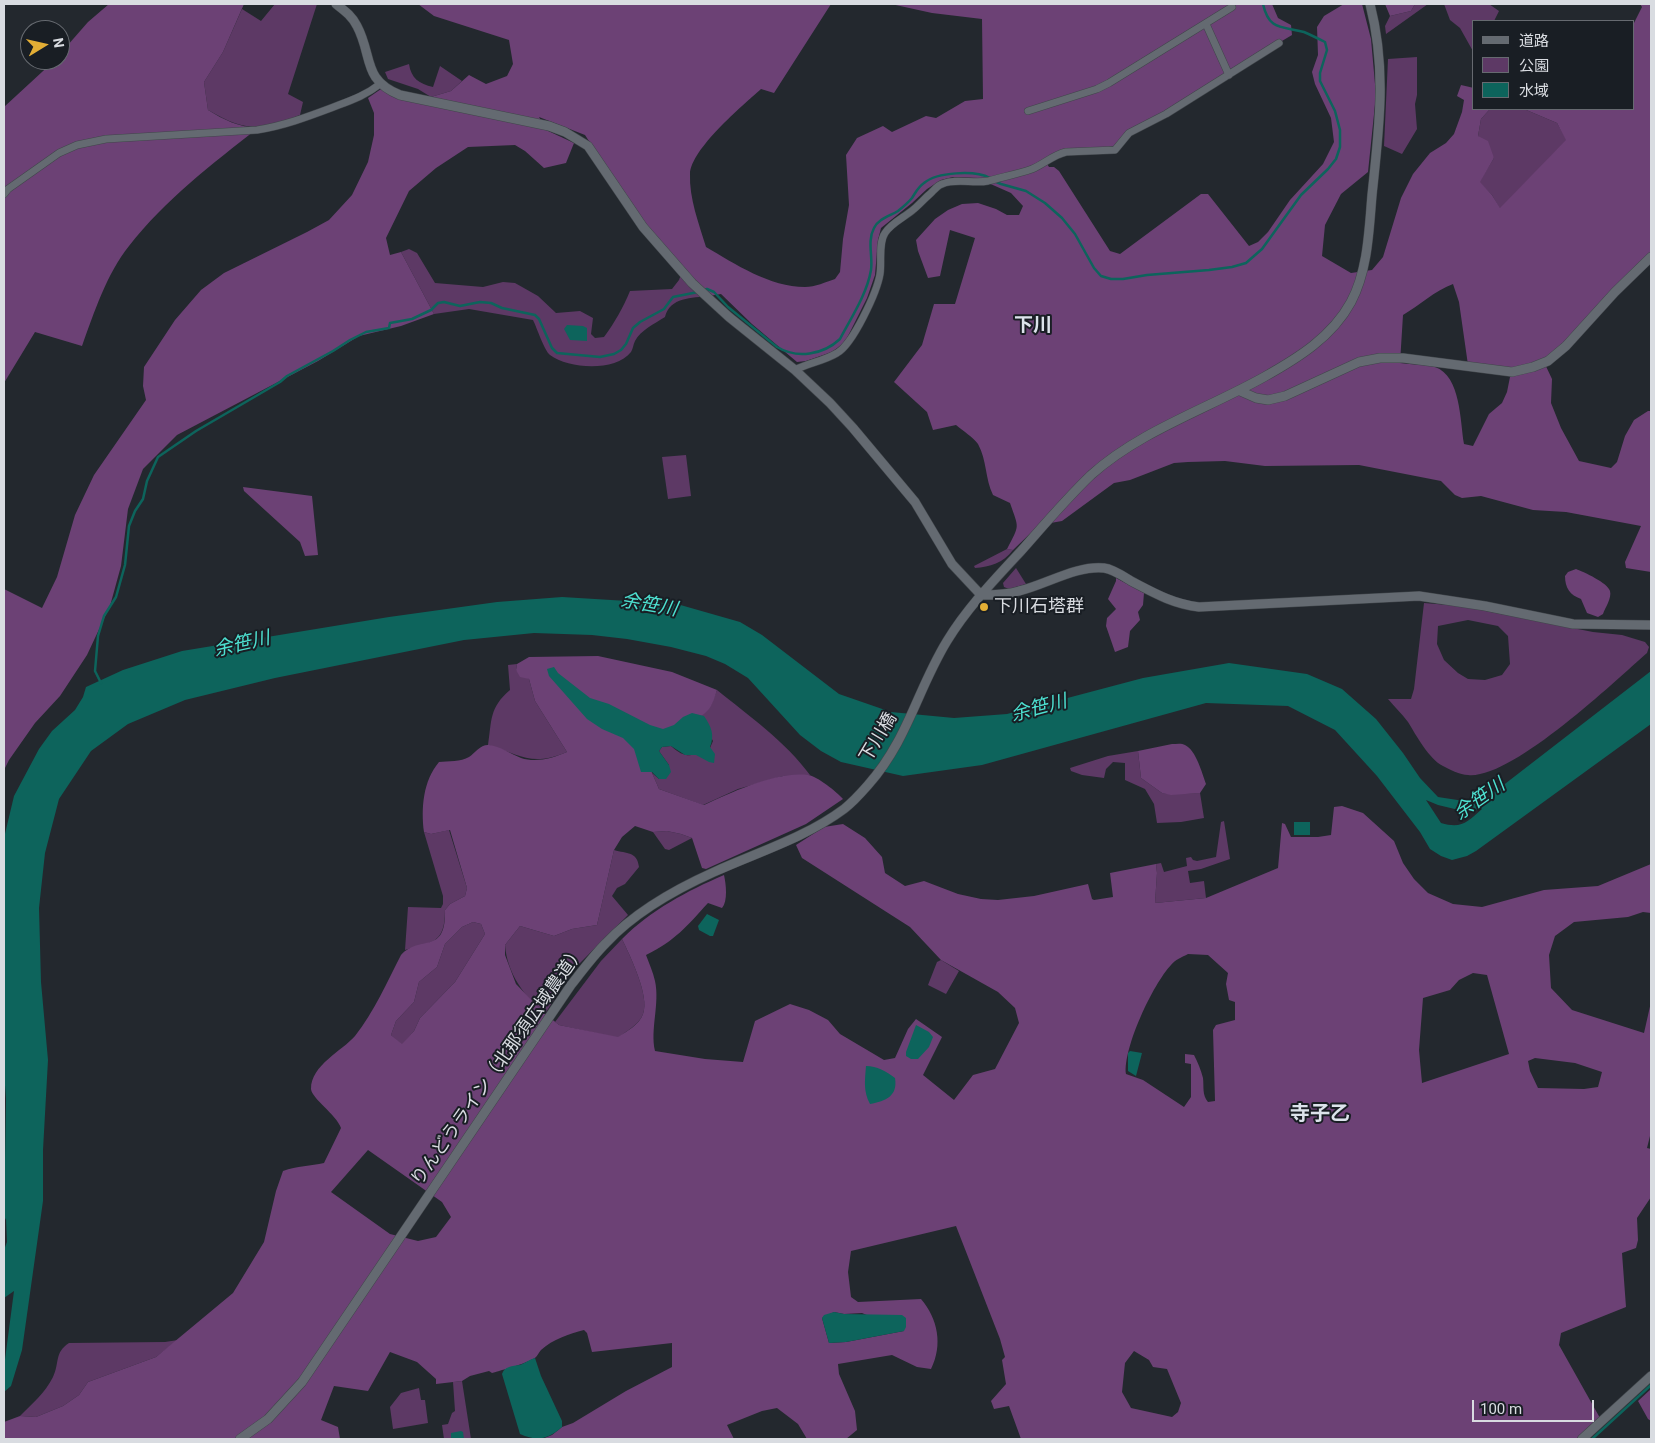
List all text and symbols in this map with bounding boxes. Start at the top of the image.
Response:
north arrow [20,20,70,70]
legend [1472,20,1635,110]
text: 道路 [1519,32,1549,50]
text: N [50,37,68,49]
text: 公園 [1519,57,1549,75]
text: 水域 [1519,82,1549,100]
district label: 下川 [1014,315,1052,337]
water label: 余笹川 [619,590,679,622]
place label: 下川石塔群 [994,596,1084,618]
marker: 下川石塔群 [978,601,990,613]
water label: 余笹川 [212,627,272,663]
water label: 余笹川 [1009,691,1069,727]
street label: 下川橋 [856,709,902,767]
water label: 余笹川 [1450,774,1510,826]
street label: りんどうライン（北那須広域農道） [408,942,590,1190]
district label: 寺子乙 [1290,1103,1350,1127]
scale bar [1475,1390,1598,1422]
text: 100 m [1480,1400,1522,1418]

